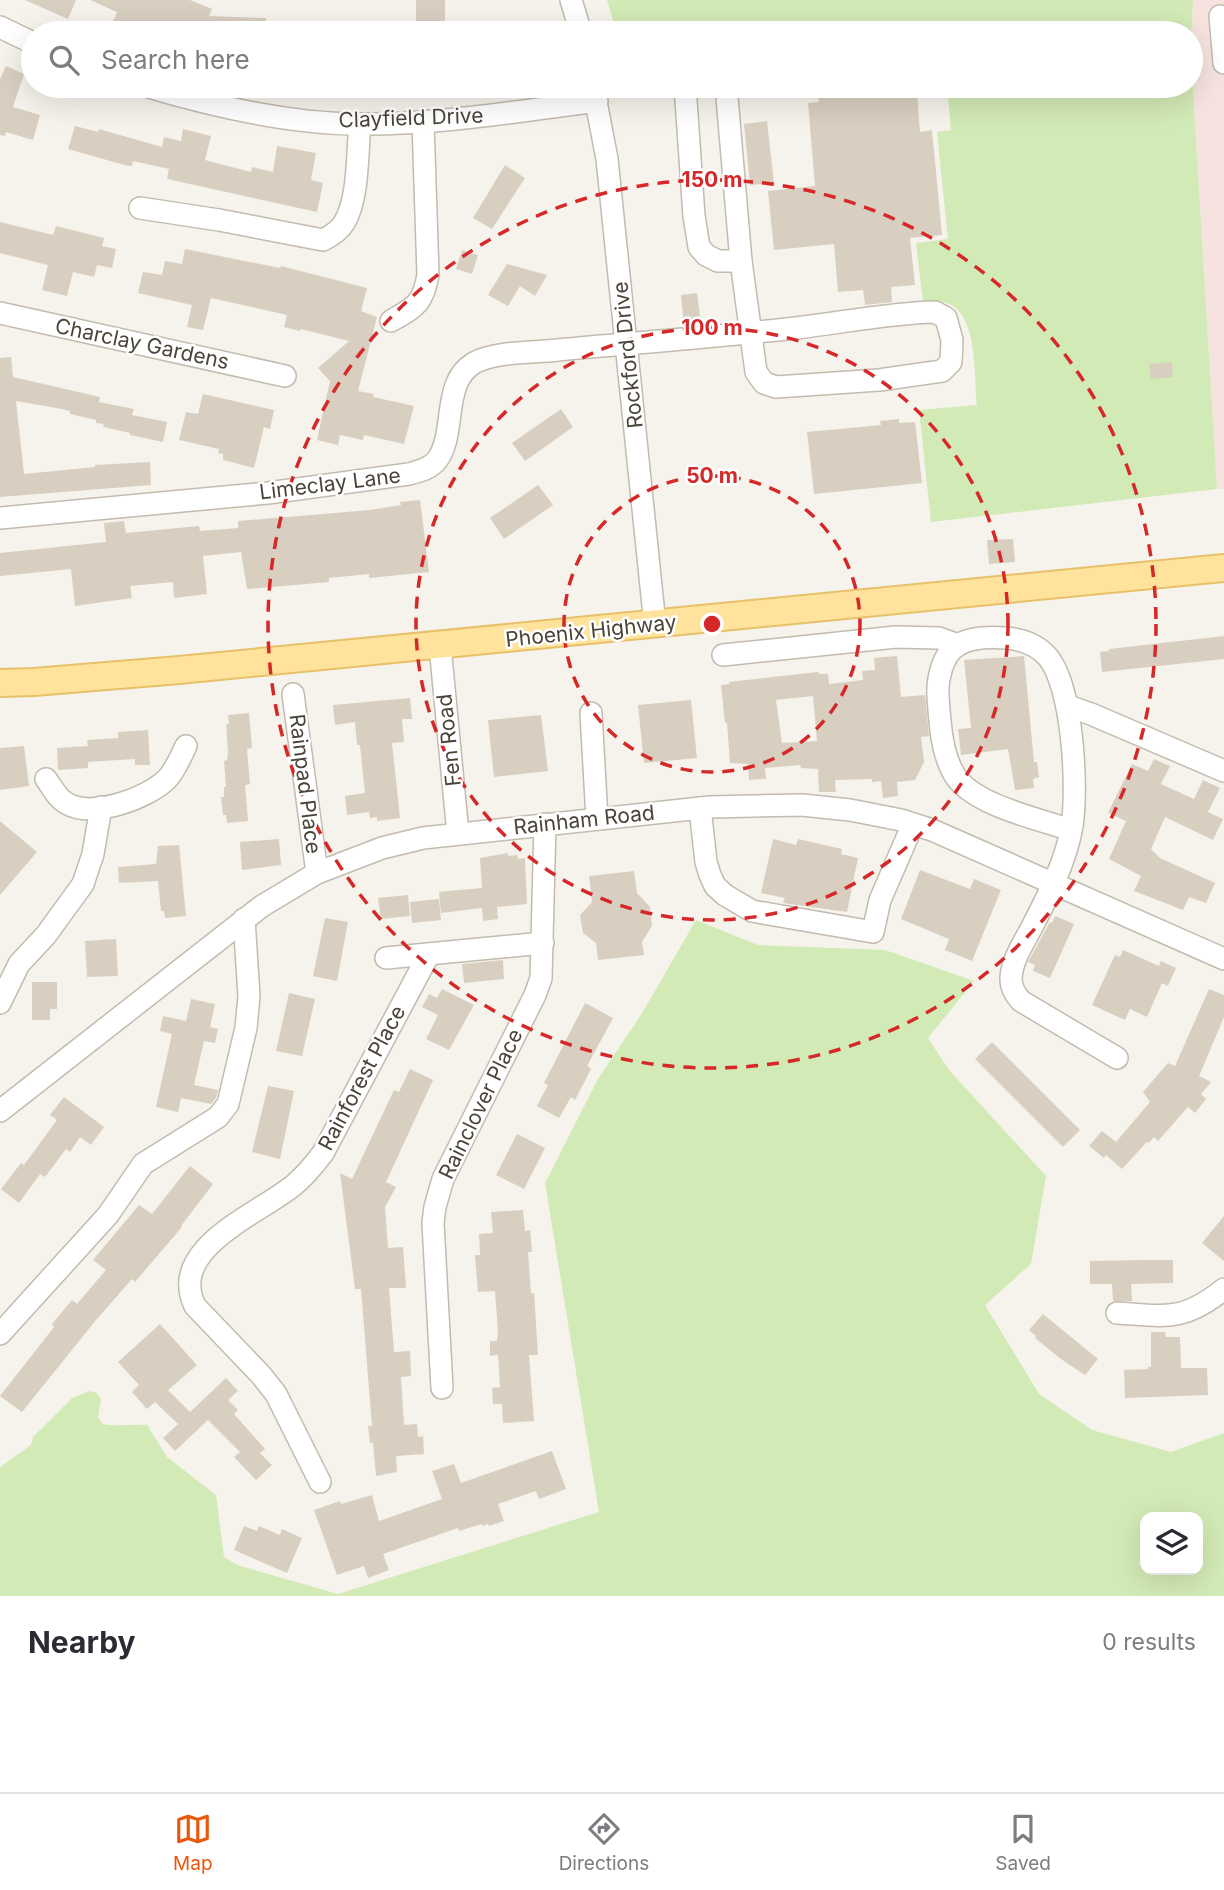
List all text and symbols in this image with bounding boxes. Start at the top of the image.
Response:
search box [21,21,1203,98]
icon: search [45,41,83,79]
text: Search here [101,44,250,75]
street label: Clayfield Drive [338,102,484,133]
text: 150 m [682,167,742,192]
street label: Rockford Drive [607,280,648,430]
street label: Charclay Gardens [53,313,231,374]
text: 100 m [681,315,743,340]
street label: Limeclay Lane [258,462,402,505]
text: 50 m [686,463,738,488]
street label: Phoenix Highway [504,609,678,652]
centre of rings [700,612,724,636]
street label: Fen Road [431,693,466,787]
street label: Rainpad Place [285,713,326,855]
street label: Rainham Road [512,800,656,839]
street label: Rainforest Place [313,1001,410,1155]
street label: Rainclover Place [433,1025,528,1183]
map controls [1140,1512,1203,1575]
button: layers [1140,1512,1203,1575]
text: Nearby [28,1624,136,1660]
text: 0 results [1102,1628,1196,1656]
tab: Map [173,1810,213,1875]
tab: Directions [559,1810,649,1875]
tab: Saved [995,1810,1051,1875]

